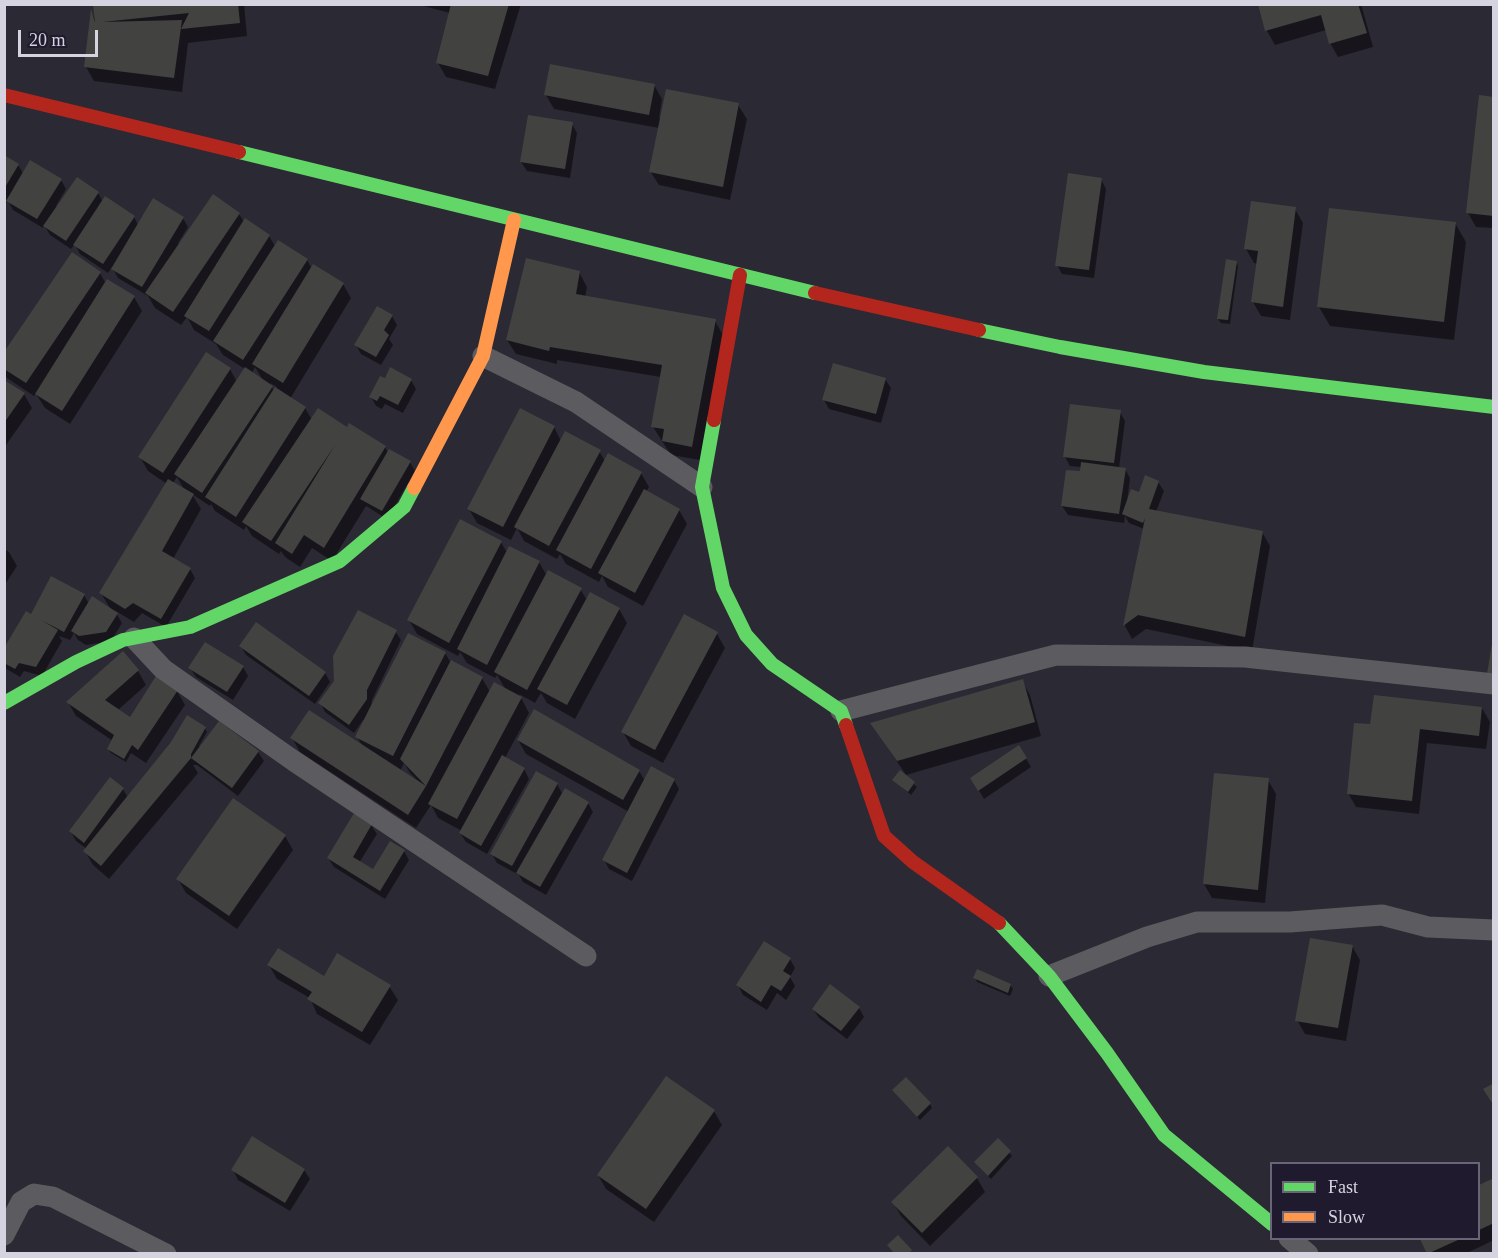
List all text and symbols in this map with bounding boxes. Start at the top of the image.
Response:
scale bar [21,18,100,56]
text: 20 m [29,30,66,50]
legend [1270,1162,1480,1240]
text: Fast [1328,1177,1358,1197]
text: Slow [1328,1207,1365,1227]

